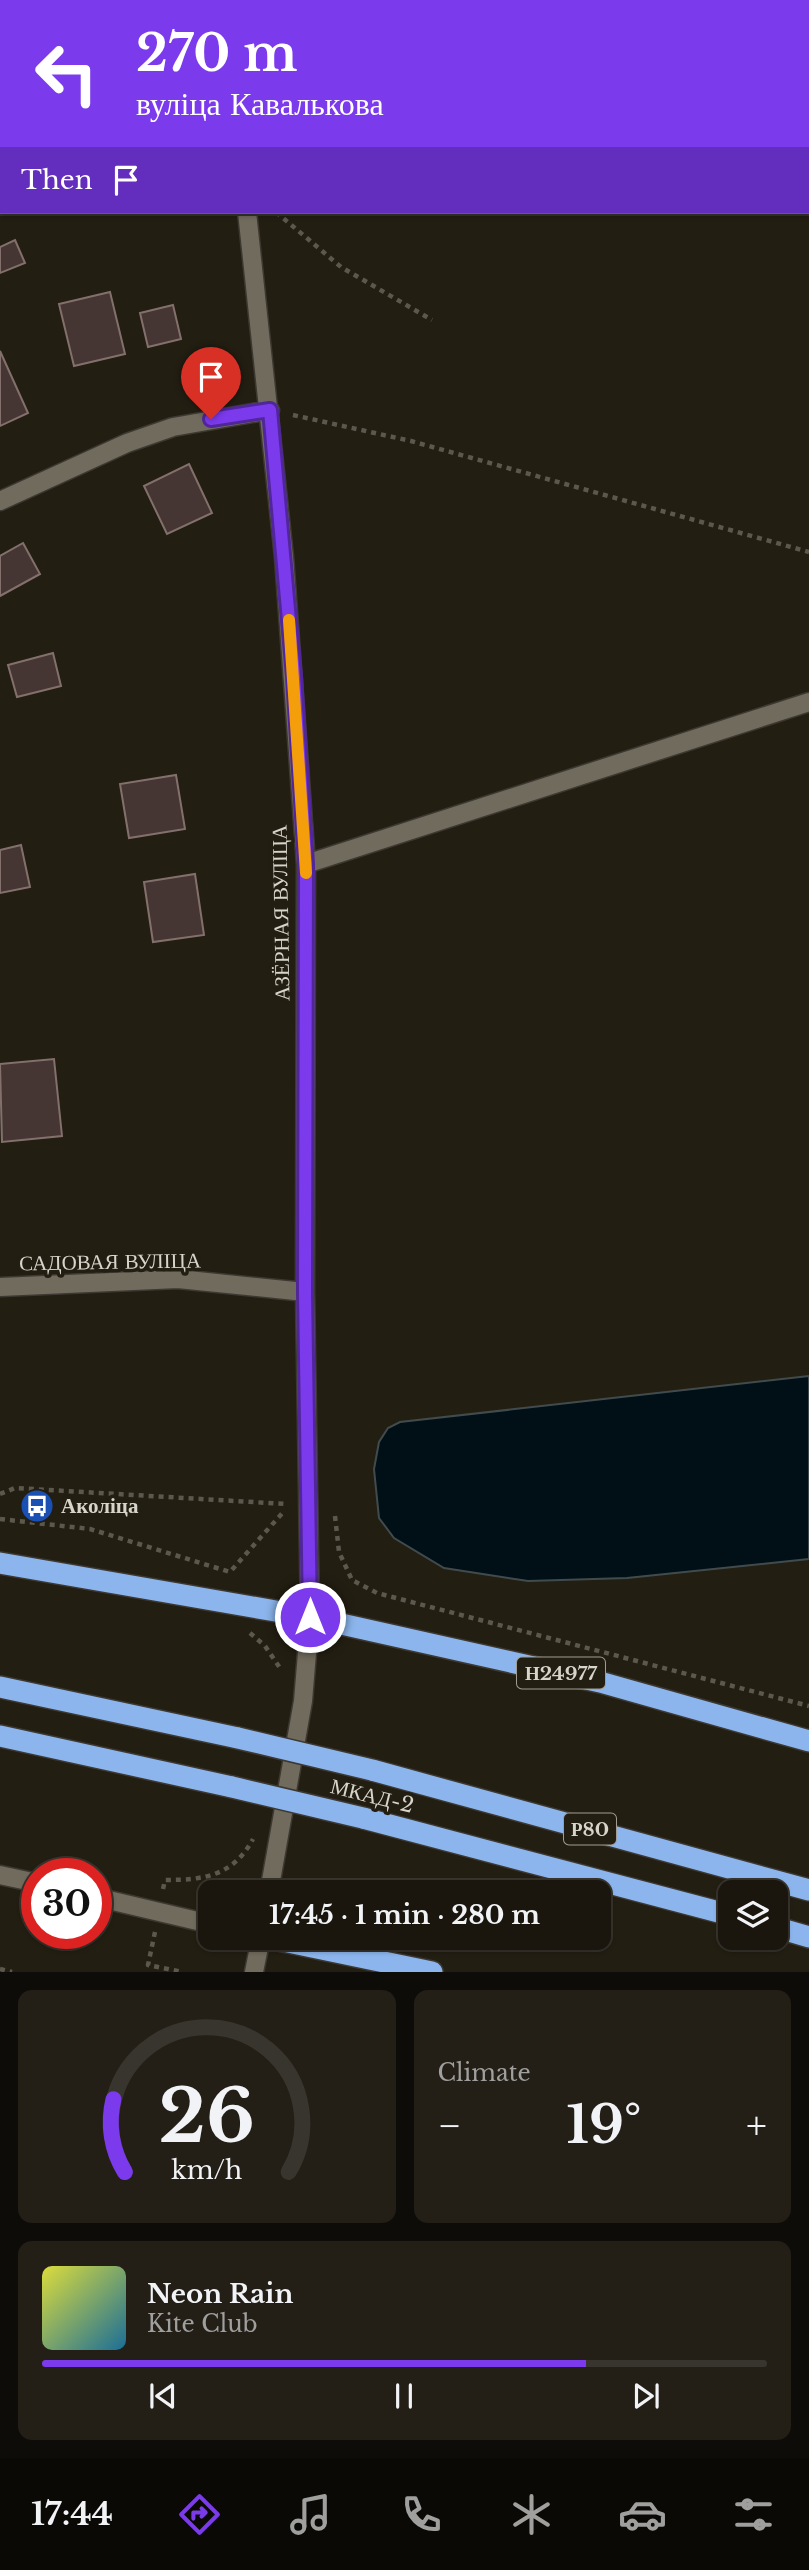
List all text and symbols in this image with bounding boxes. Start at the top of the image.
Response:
text: 270 m [136,23,297,84]
icon: left [21,28,112,119]
text: вуліца Кавалькова [136,84,384,124]
icon: arrive [107,161,145,199]
text: Then [21,164,93,196]
pin [181,347,241,419]
icon: arrive [192,358,230,396]
street label: АЗЁРНАЯ ВУЛІЦА [266,824,296,1001]
street label: САДОВАЯ ВУЛІЦА [19,1247,202,1277]
bus stop icon: Аколіца [18,1487,56,1525]
place label: Аколіца [61,1493,139,1519]
position arrow [273,1580,347,1654]
road number: Н24977 [517,1658,605,1688]
street label: МКАД-2 [328,1773,416,1819]
road number: Р80 [564,1814,616,1844]
speed limit sign: 30 [21,1858,112,1949]
map controls [718,1880,788,1950]
button: layers [718,1880,788,1950]
text: 17:45 · 1 min · 280 m [269,1899,540,1931]
text: Climate [438,2059,531,2087]
text: 26 [159,2072,255,2163]
text: 19° [566,2093,641,2157]
text: − [438,2102,462,2149]
text: + [746,2102,767,2149]
text: km/h [171,2155,242,2186]
text: Neon Rain [147,2278,293,2310]
text: Kite Club [147,2310,258,2338]
icon: previous [144,2377,182,2415]
icon: pause [385,2377,423,2415]
icon: next [627,2377,665,2415]
icon: directions [175,2490,224,2539]
icon: music [286,2490,335,2539]
icon: phone [397,2490,446,2539]
icon: climate [507,2490,556,2539]
icon: car [618,2490,667,2539]
icon: filters [729,2490,778,2539]
text: 17:44 [31,2494,113,2534]

